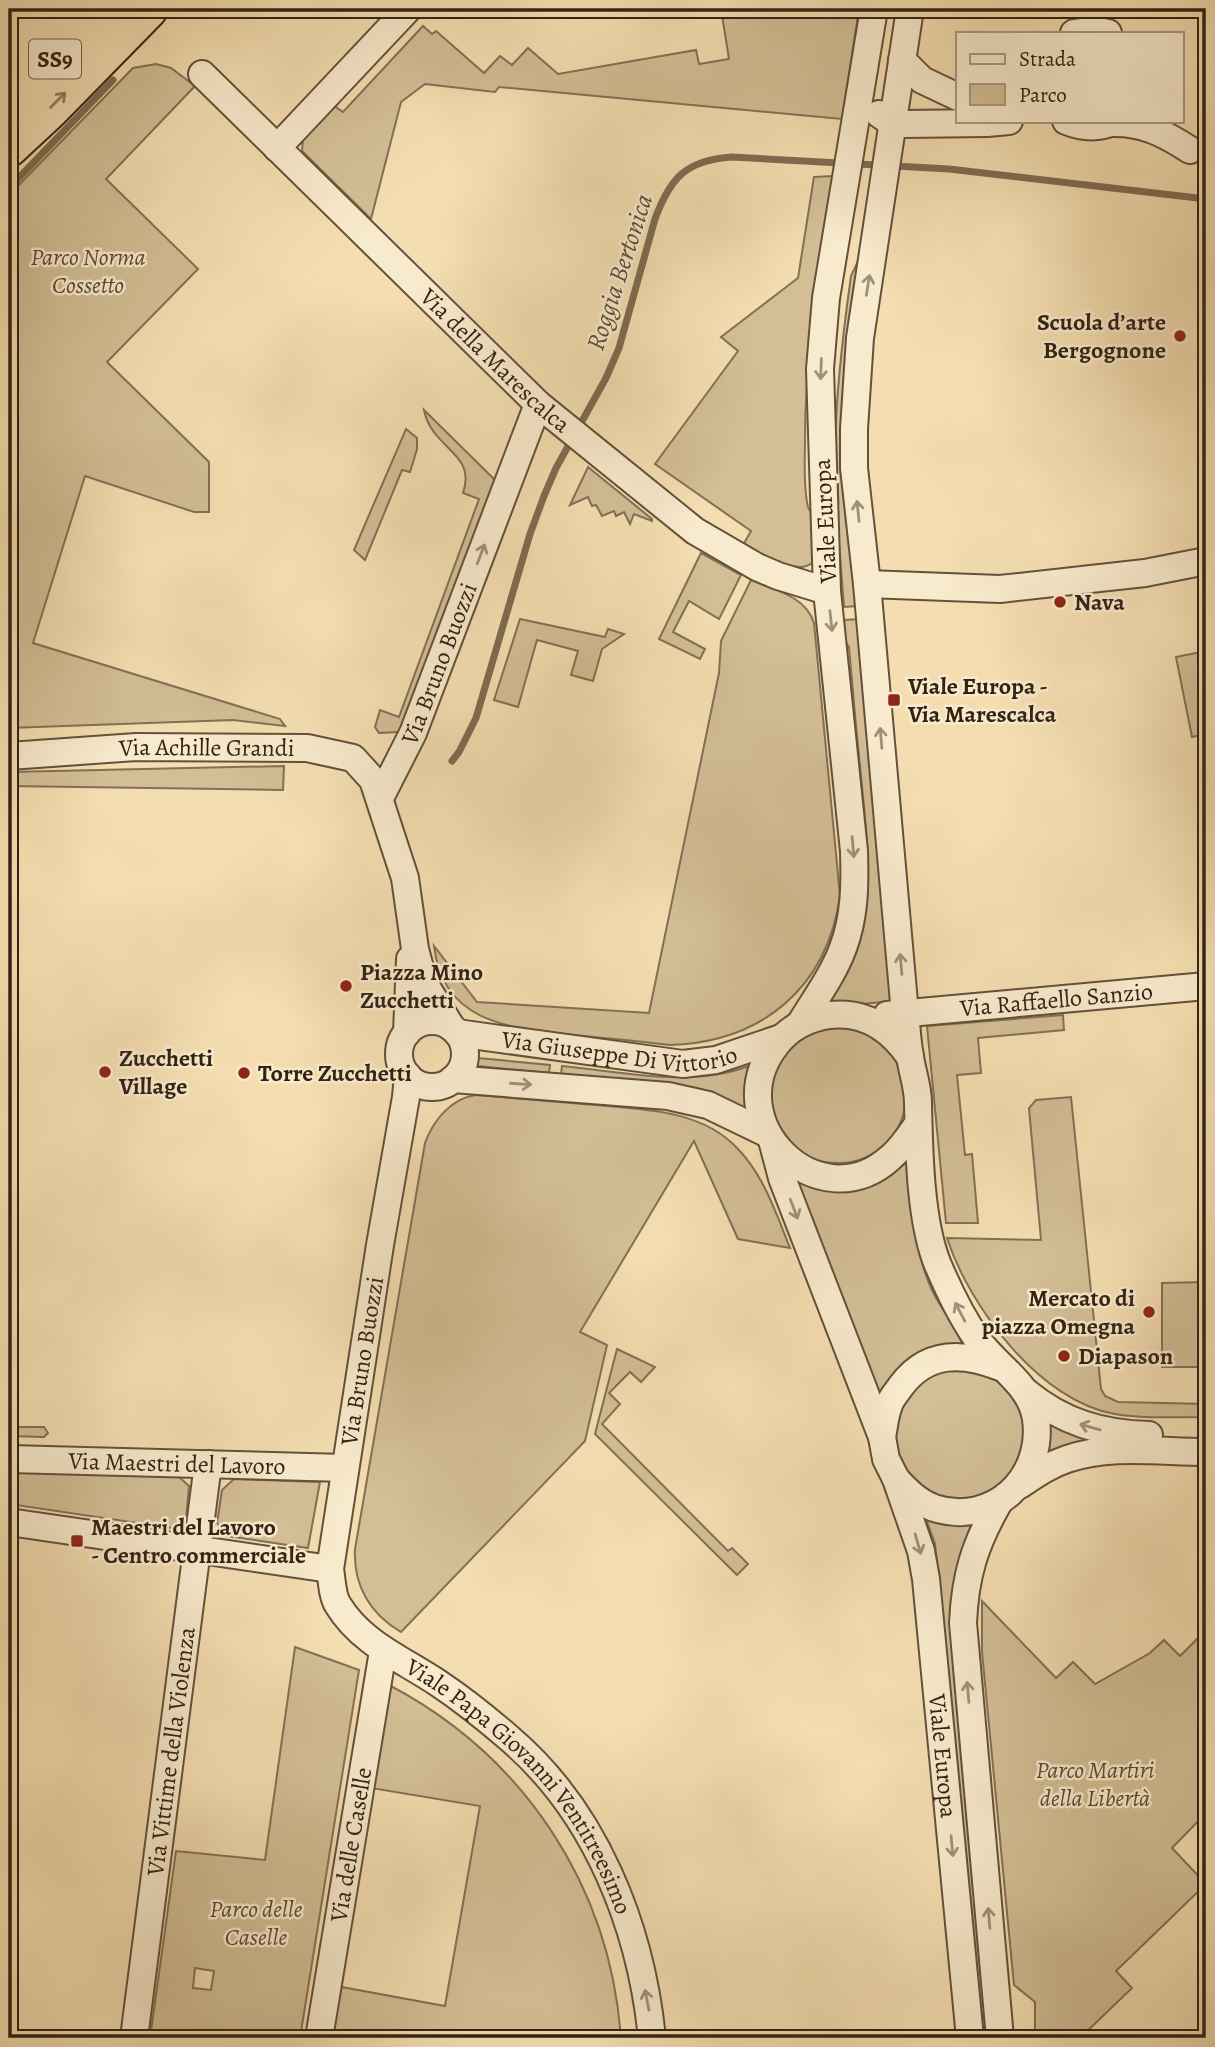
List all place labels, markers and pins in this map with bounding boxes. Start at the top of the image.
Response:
place label: Scuola d’arte Bergognone [1037,306,1166,366]
marker: Scuola d’arte Bergognone [1172,328,1188,344]
place label: Nava [1074,586,1125,618]
marker: Nava [1052,594,1068,610]
place label: Viale Europa - Via Marescalca [907,670,1057,730]
marker: Viale Europa - Via Marescalca [886,692,902,708]
place label: Piazza Mino Zucchetti [360,956,483,1016]
marker: Piazza Mino Zucchetti [338,978,354,994]
place label: Zucchetti Village [118,1042,213,1102]
place label: Torre Zucchetti [258,1057,412,1089]
marker: Zucchetti Village [97,1064,113,1080]
marker: Torre Zucchetti [236,1065,252,1081]
place label: Mercato di piazza Omegna [981,1282,1135,1342]
marker: Mercato di piazza Omegna [1141,1304,1157,1320]
place label: Diapason [1078,1340,1174,1372]
marker: Diapason [1056,1348,1072,1364]
place label: Maestri del Lavoro - Centro commerciale [91,1511,306,1571]
marker: Maestri del Lavoro - Centro commerciale [69,1533,85,1549]

